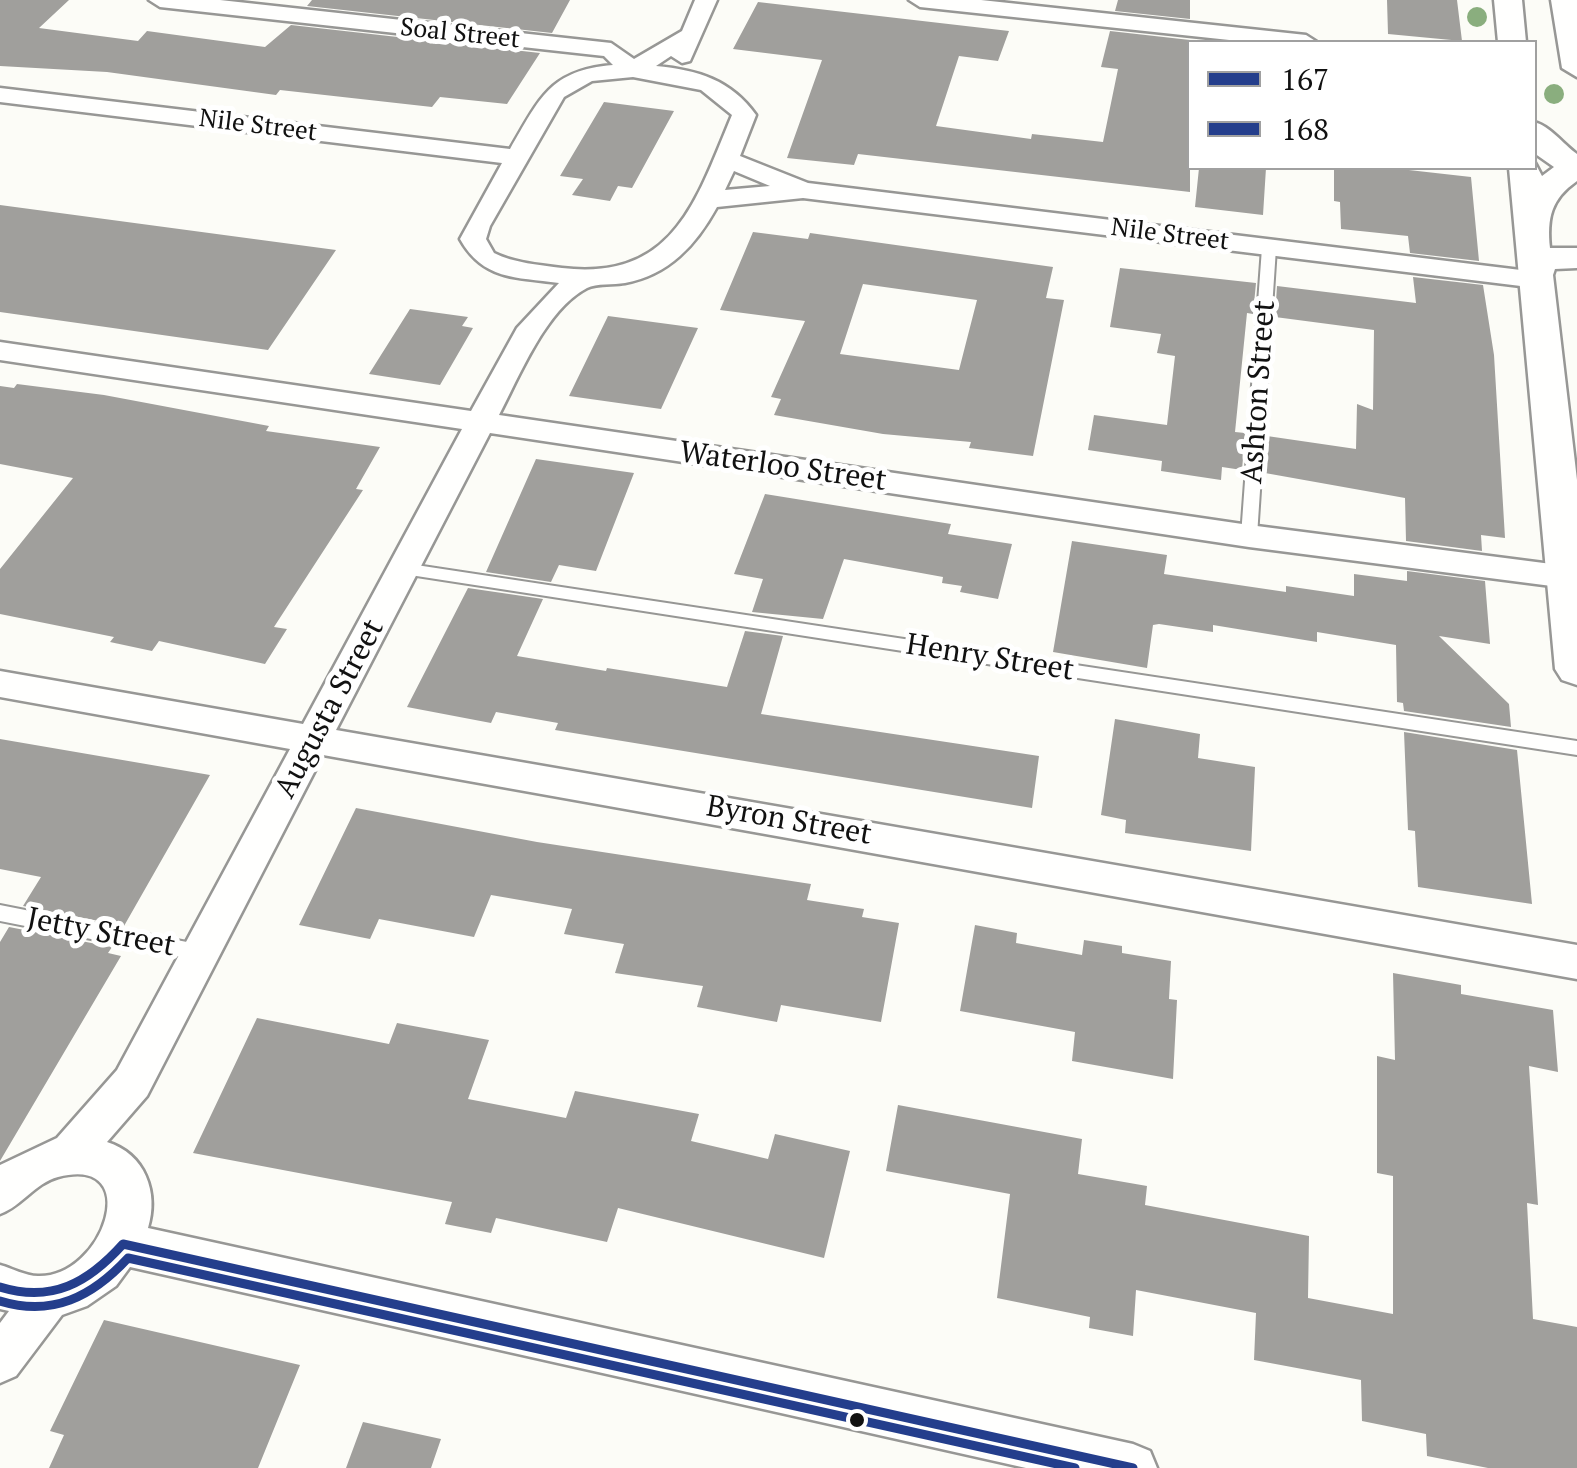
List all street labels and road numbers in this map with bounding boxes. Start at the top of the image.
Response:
street label: Soal Street [399,13,521,55]
street label: Nile Street [197,104,319,148]
street label: Nile Street [1109,213,1231,257]
street label: Ashton Street [1235,299,1283,485]
street label: Waterloo Street [677,435,889,499]
street label: Augusta Street [268,613,392,805]
street label: Henry Street [904,627,1076,689]
street label: Byron Street [704,789,874,853]
street label: Jetty Street [24,901,178,965]

